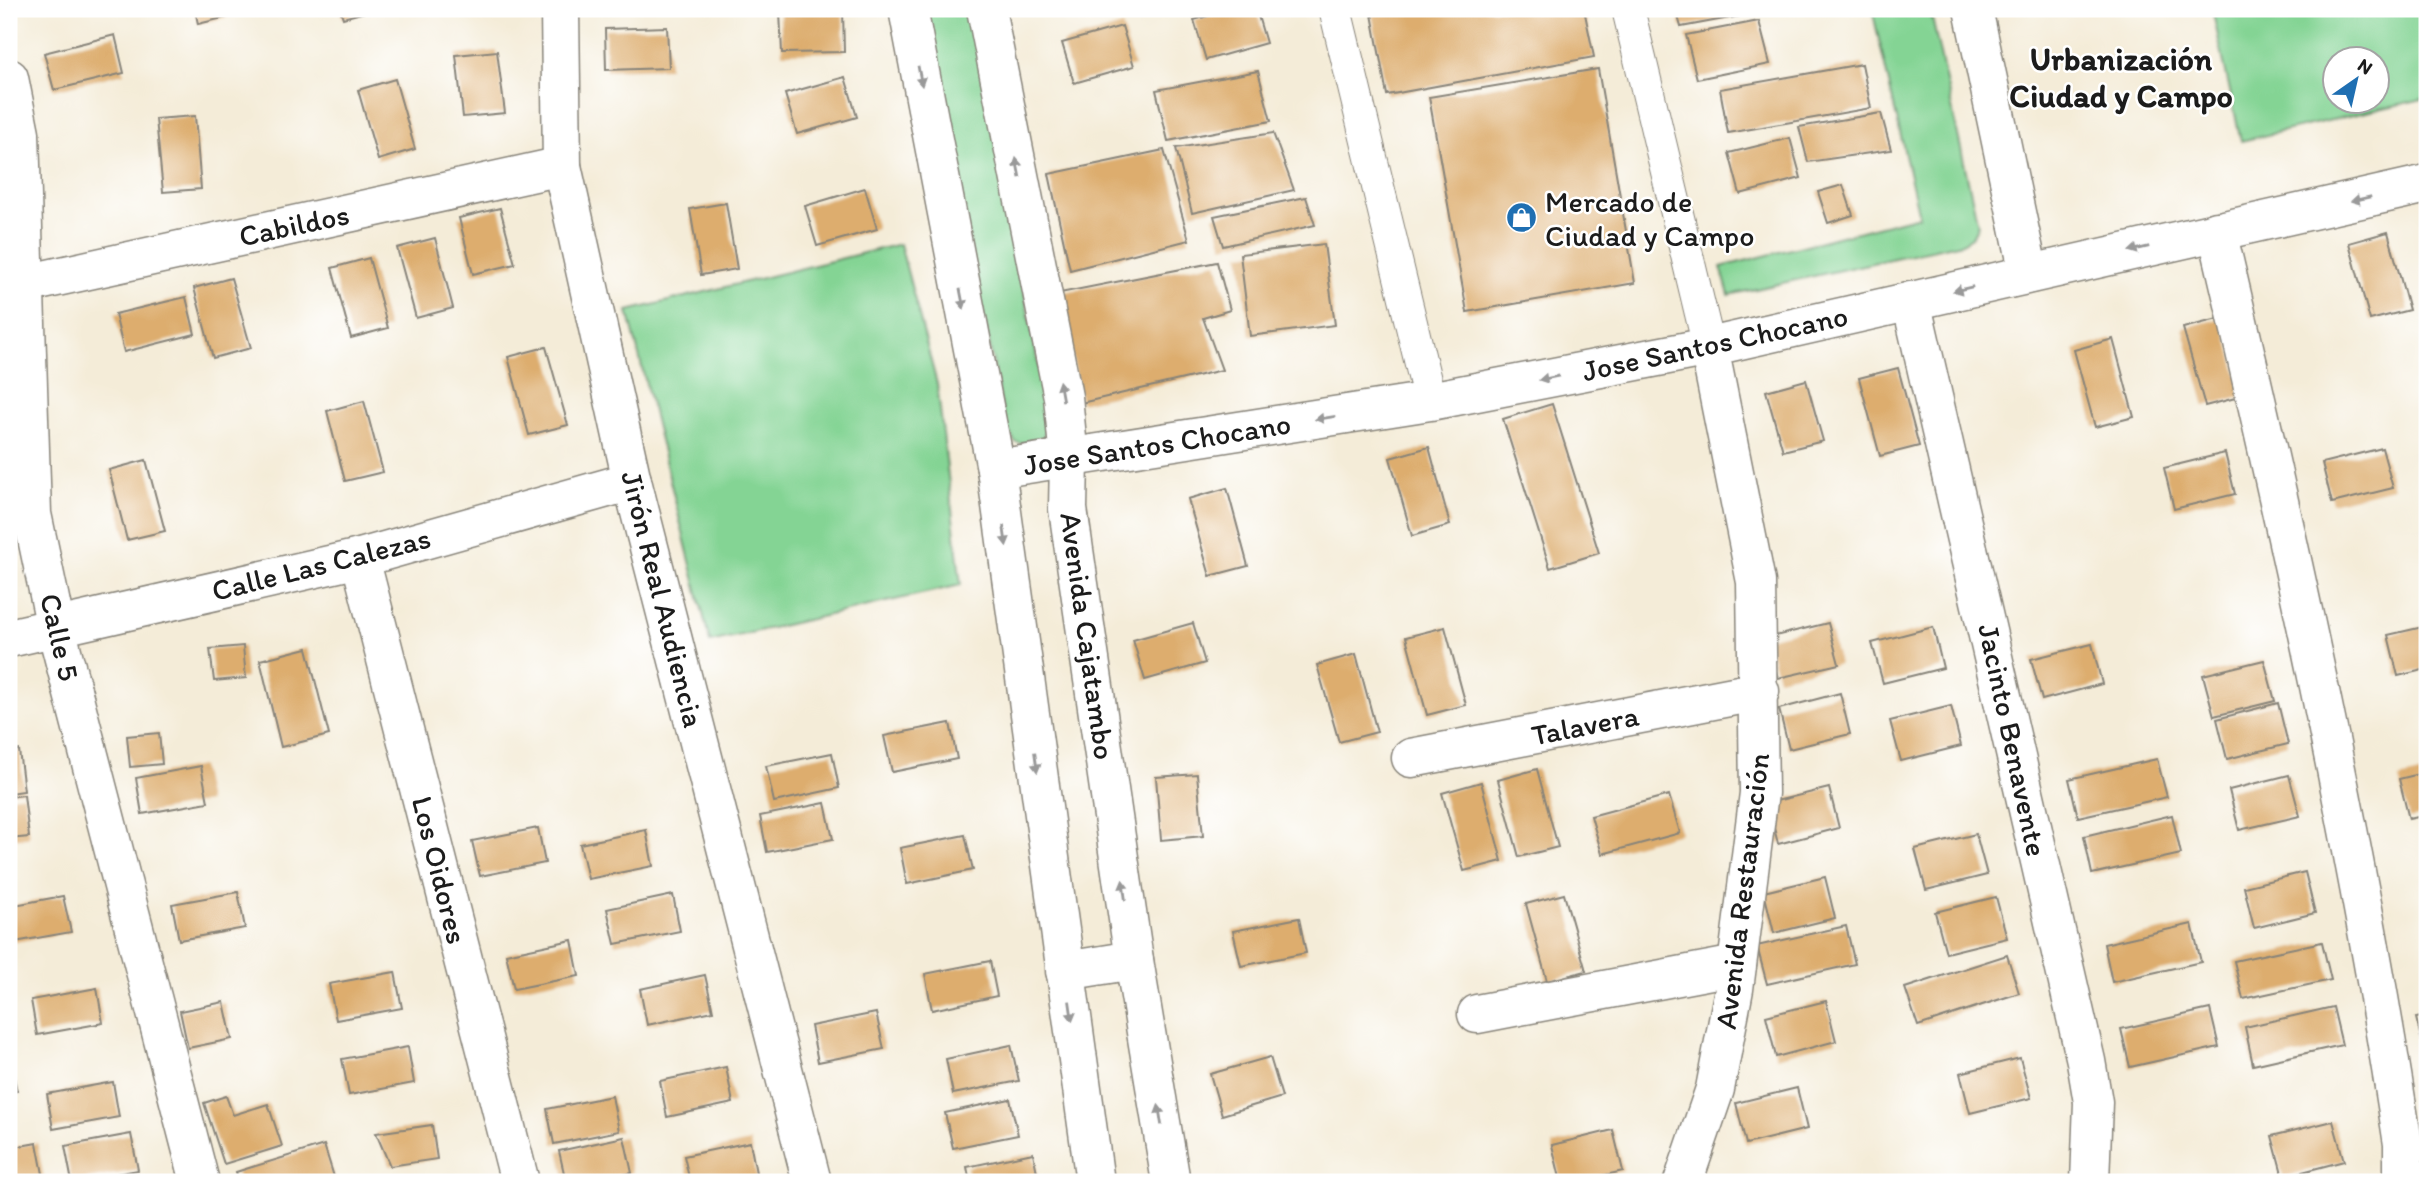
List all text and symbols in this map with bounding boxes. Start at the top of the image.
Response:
district label: Urbanización Ciudad y Campo [2009,40,2233,115]
north arrow [2320,46,2390,116]
text: N [2353,53,2377,79]
one-way arrow [915,65,926,87]
one-way arrow [1012,157,1023,179]
place label: Mercado de Ciudad y Campo [1545,183,1754,254]
one-way arrow [2350,193,2372,204]
street label: Cabildos [236,195,352,255]
shop icon: Mercado de Ciudad y Campo [1505,201,1539,235]
one-way arrow [2128,243,2150,254]
one-way arrow [1951,284,1973,295]
one-way arrow [957,288,968,310]
street label: Jose Santos Chocano [1579,297,1851,389]
one-way arrow [1538,372,1560,383]
one-way arrow [1055,380,1066,402]
street label: Jose Santos Chocano [1020,405,1294,483]
one-way arrow [1314,413,1336,424]
street label: Jirón Real Audiencia [613,467,713,731]
street label: Avenida Cajatambo [1052,510,1124,762]
street label: Calle Las Calezas [208,519,434,609]
one-way arrow [1000,525,1011,547]
street label: Calle 5 [32,590,88,684]
street label: Jacinto Benavente [1970,620,2056,860]
street label: Talavera [1528,696,1642,754]
one-way arrow [1031,751,1042,773]
street label: Avenida Restauración [1707,751,1777,1031]
street label: Los Oidores [404,792,476,948]
one-way arrow [1118,879,1129,901]
one-way arrow [1065,1000,1076,1022]
one-way arrow [1154,1104,1165,1126]

